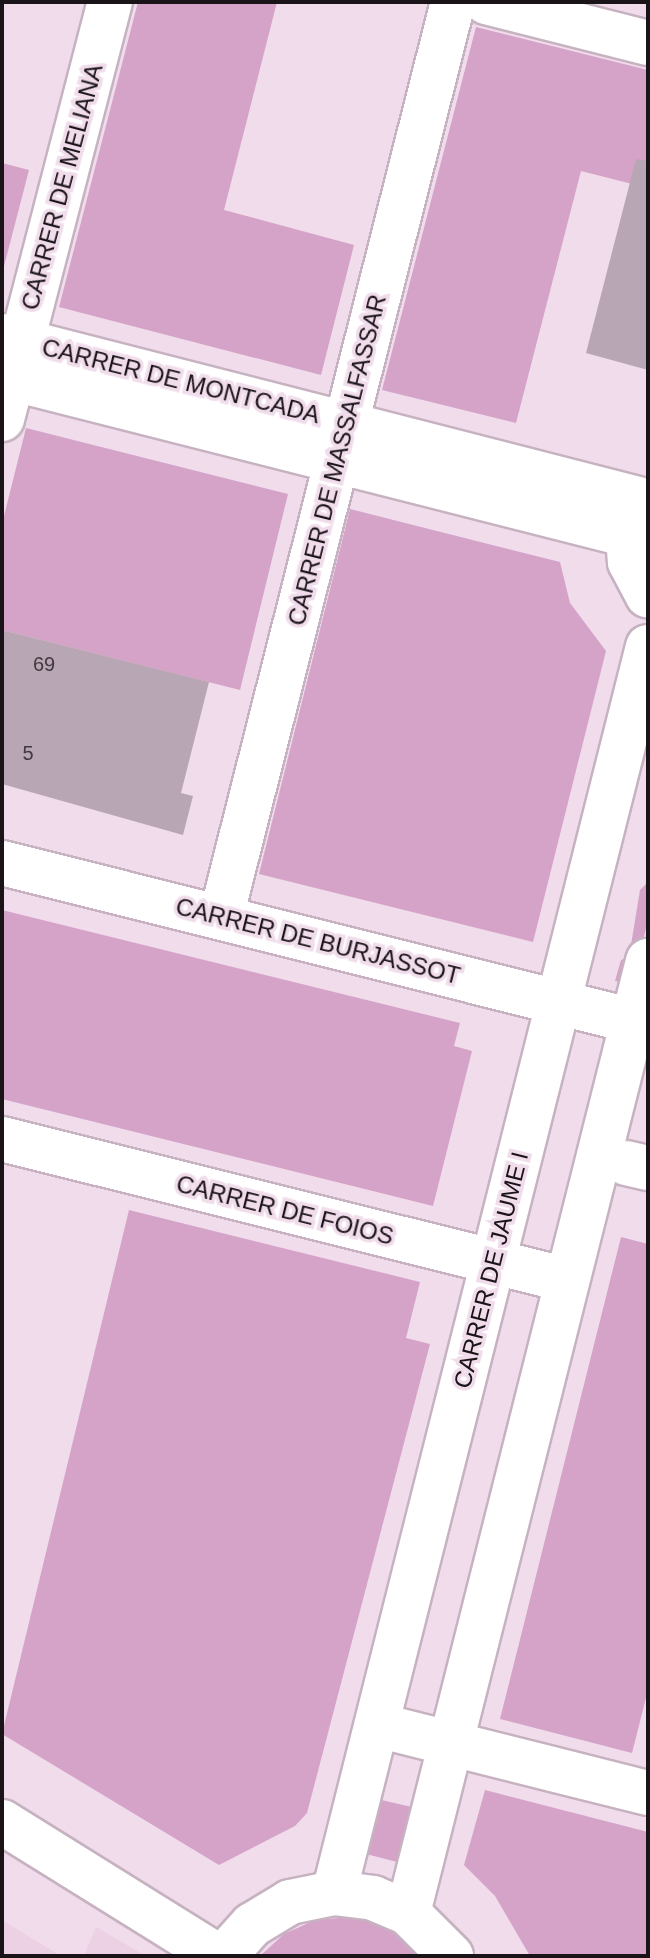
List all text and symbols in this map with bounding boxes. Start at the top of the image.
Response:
street label: CARRER DE MELIANA [15,61,109,313]
street label: CARRER DE MASSALFASSAR [282,292,392,628]
street label: CARRER DE MONTCADA [39,333,323,429]
house number: 69 [33,652,55,676]
house number: 5 [22,741,34,765]
street label: CARRER DE BURJASSOT [173,892,463,990]
street label: CARRER DE JAUME I [448,1149,534,1391]
street label: CARRER DE FOIOS [173,1169,397,1251]

